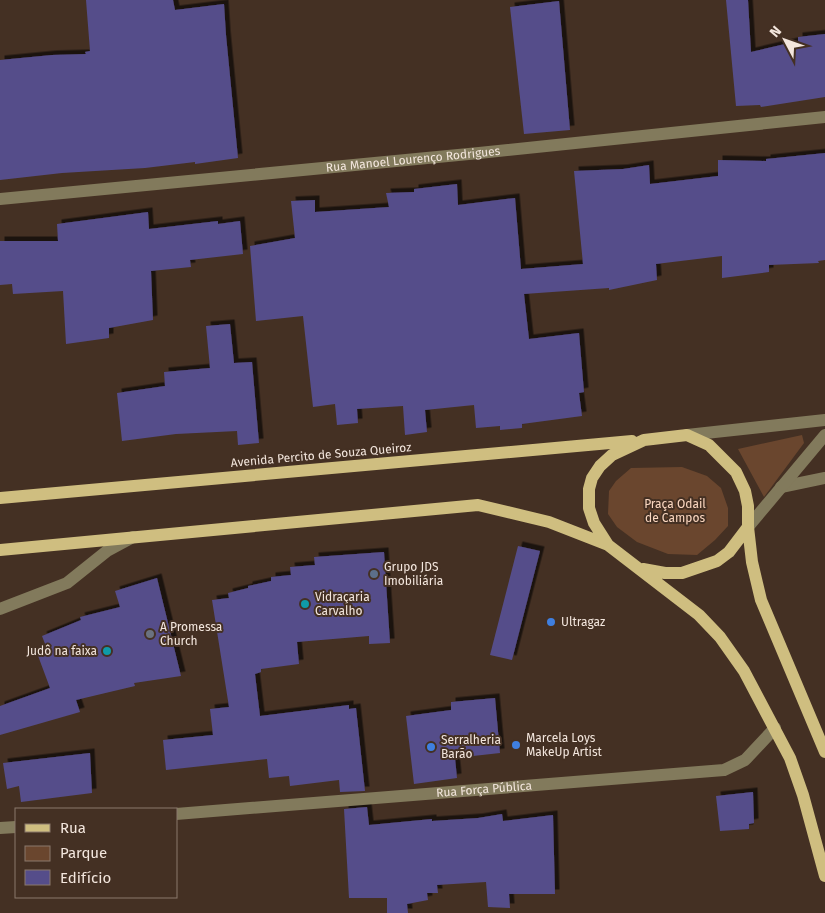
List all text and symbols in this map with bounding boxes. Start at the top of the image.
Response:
north arrow [760,15,810,65]
text: N [766,23,785,41]
street label: Rua Manoel Lourenço Rodrigues [325,144,501,175]
street label: Avenida Percito de Souza Queiroz [230,440,412,470]
park label: Praça Odail de Campos [644,497,706,525]
place label: Grupo JDS Imobiliária [384,560,443,588]
marker: Grupo JDS Imobiliária [368,568,380,580]
place label: Vidraçaria Carvalho [315,590,370,618]
marker: Vidraçaria Carvalho [299,598,311,610]
place label: Ultragaz [561,615,605,629]
marker: Ultragaz [545,616,557,628]
place label: A Promessa Church [160,620,222,648]
marker: A Promessa Church [144,628,156,640]
place label: Judô na faixa [26,644,97,658]
marker: Judô na faixa [101,645,113,657]
place label: Marcela Loys MakeUp Artist [526,731,603,759]
place label: Serralheria Barão [441,733,501,761]
marker: Marcela Loys MakeUp Artist [510,739,522,751]
marker: Serralheria Barão [425,741,437,753]
street label: Rua Força Pública [436,778,532,800]
legend [15,808,178,898]
text: Rua [60,819,86,837]
text: Parque [60,844,107,862]
text: Edifício [60,869,111,887]

